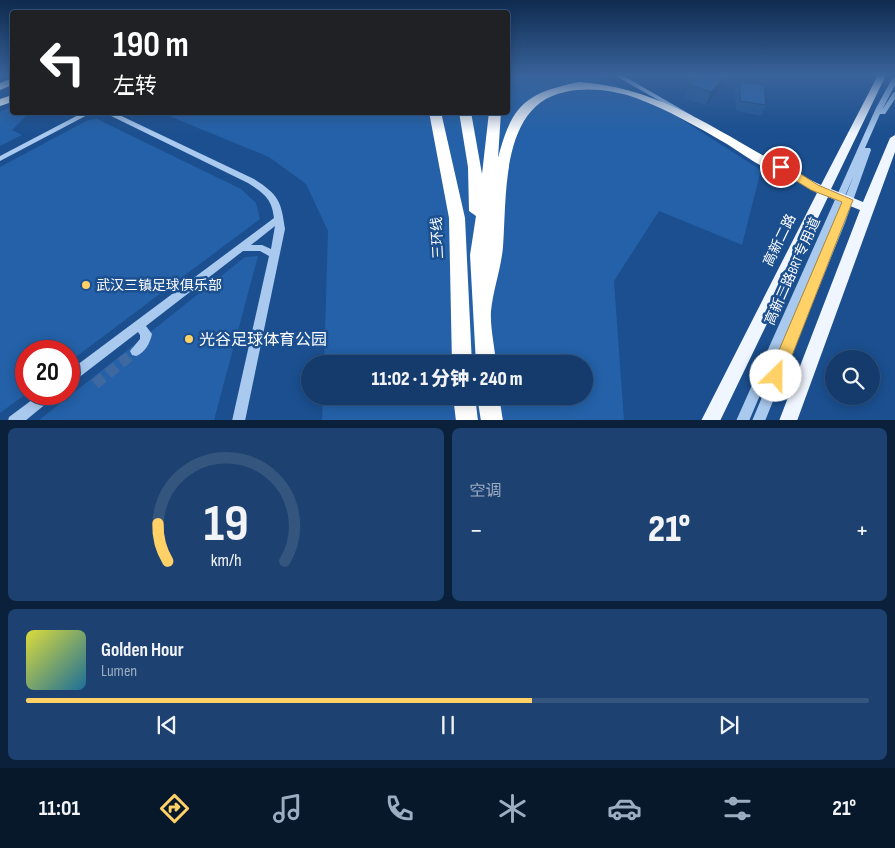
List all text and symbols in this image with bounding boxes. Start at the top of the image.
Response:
text: 190 m [113,24,189,67]
icon: left [30,30,95,95]
text: 左转 [113,73,157,100]
pin [760,146,802,188]
icon: arrive [767,153,795,181]
street label: 高新二路 [760,211,799,269]
street label: 高新二路BRT专用道 [761,215,824,328]
street label: 三环线 [428,217,447,259]
place label: 武汉三镇足球俱乐部 [96,277,222,294]
marker: 武汉三镇足球俱乐部 [80,279,92,291]
place label: 光谷足球体育公园 [199,331,327,350]
marker: 光谷足球体育公园 [183,333,195,345]
speed limit sign: 20 [15,340,80,405]
position arrow [749,349,801,401]
map controls [825,350,880,405]
button: search [825,350,880,405]
text: 11:02 · 1 分钟 · 240 m [372,368,522,391]
text: 空调 [470,482,502,501]
text: 19 [203,493,248,556]
text: 21° [648,507,690,552]
text: − [470,514,483,547]
text: + [855,514,869,547]
text: km/h [210,550,241,571]
text: Golden Hour [101,639,184,662]
text: Lumen [101,662,137,681]
icon: previous [153,711,181,739]
icon: pause [434,711,462,739]
icon: next [715,711,743,739]
icon: directions [157,791,192,826]
icon: music [270,791,305,826]
icon: phone [382,791,417,826]
icon: climate [495,791,530,826]
icon: car [607,791,642,826]
icon: filters [720,791,755,826]
text: 11:01 [39,795,80,822]
text: 21° [832,795,856,822]

